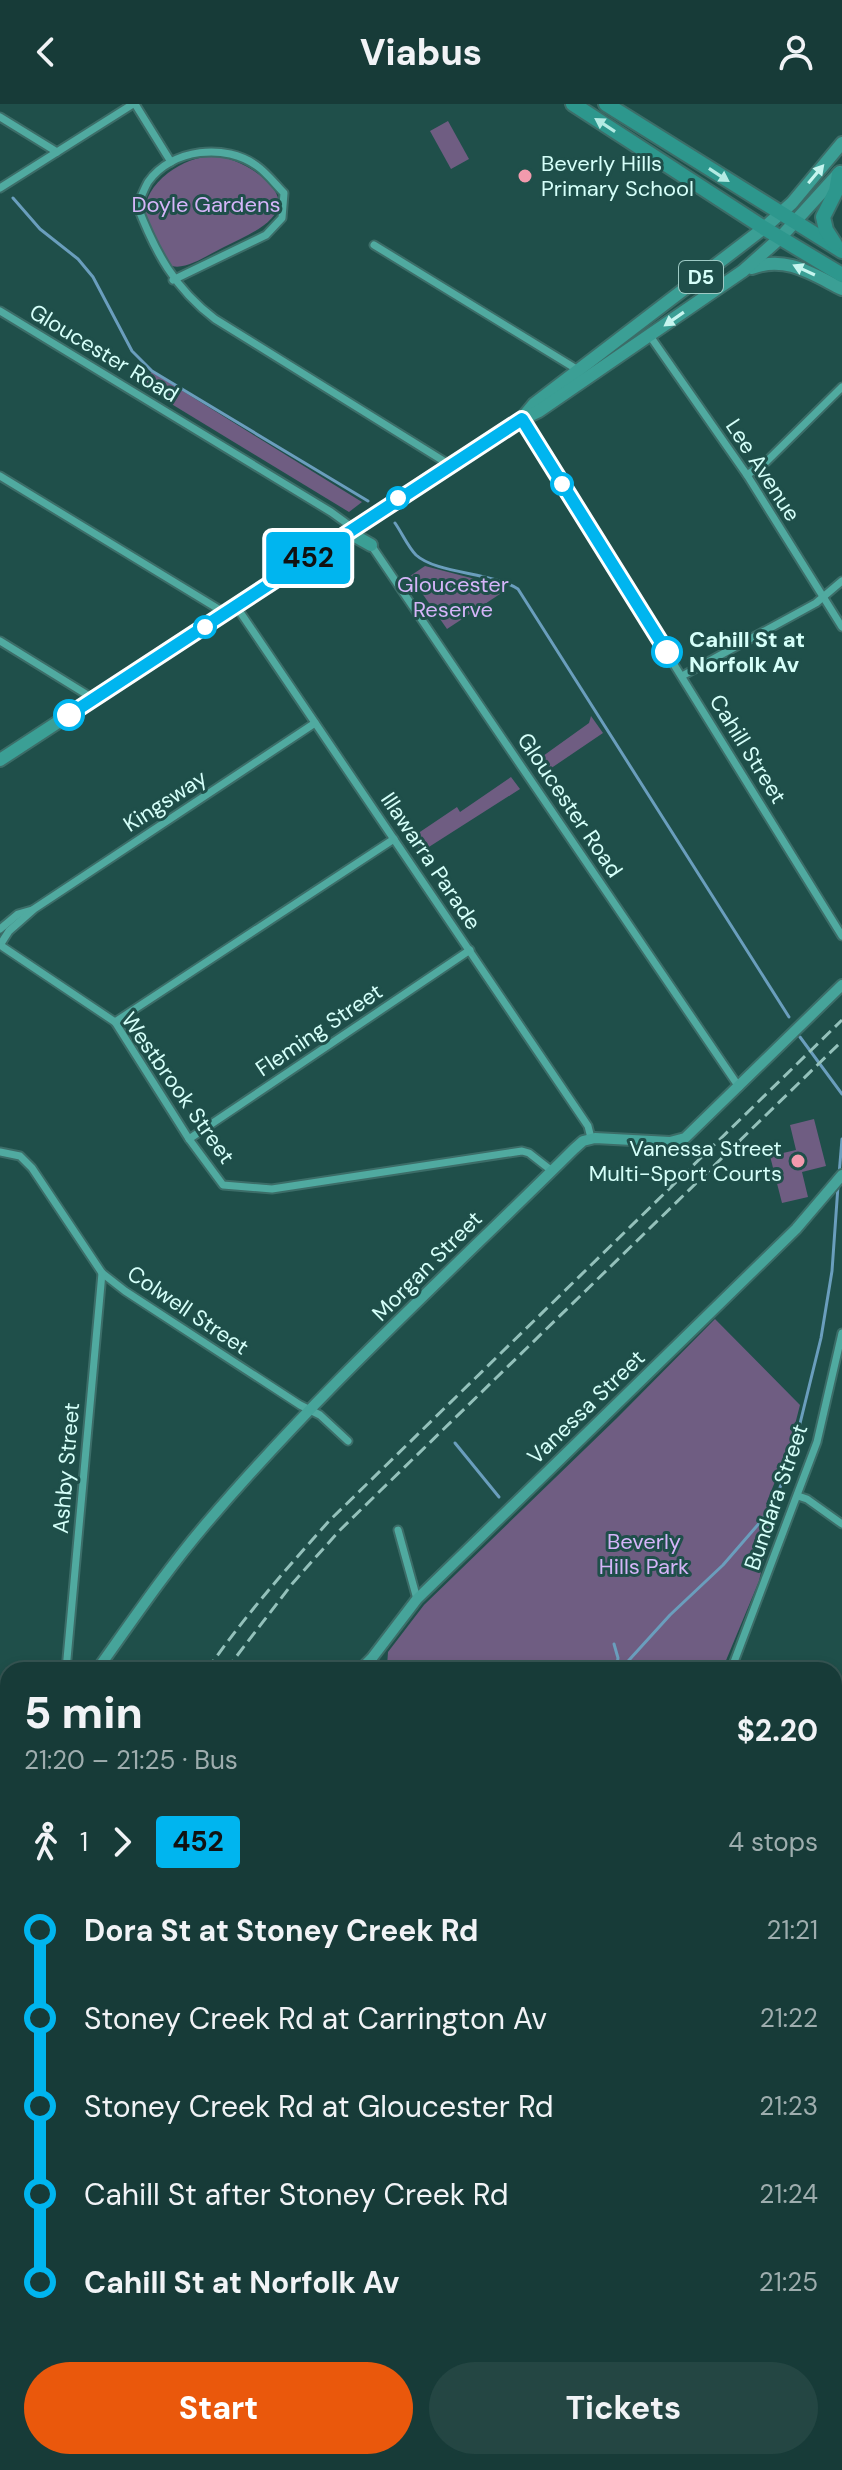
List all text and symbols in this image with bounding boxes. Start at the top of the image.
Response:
text: Viabus [360,29,482,76]
icon: back [24,30,68,74]
icon: person [774,30,818,74]
one-way arrow [594,118,616,133]
place label: Beverly Hills Primary School [541,149,694,203]
one-way arrow [807,164,824,184]
marker: Beverly Hills Primary School [516,167,534,185]
one-way arrow [709,167,730,182]
park label: Doyle Gardens [131,190,281,219]
road number: D5 [679,261,723,293]
one-way arrow [792,263,815,277]
street label: Gloucester Road [24,297,184,409]
one-way arrow [663,311,684,326]
street label: Lee Avenue [719,413,807,527]
unlabelled marker [551,473,573,495]
unlabelled marker [387,487,409,509]
line badge: 452 [262,532,354,584]
text: 452 [282,539,334,576]
park label: Gloucester Reserve [397,570,509,624]
unlabelled marker [194,616,216,638]
place label: Cahill St at Norfolk Av [689,625,805,679]
marker: Cahill St at Norfolk Av [652,637,682,667]
street label: Cahill Street [703,689,793,809]
unlabelled marker [54,700,84,730]
street label: Gloucester Road [511,727,629,883]
street label: Kingsway [118,763,212,839]
street label: Illawarra Parade [374,787,488,935]
street label: Fleming Street [250,977,388,1083]
street label: Westbrook Street [115,1006,241,1170]
place label: Vanessa Street Multi-Sport Courts [589,1134,782,1188]
marker: Vanessa Street Multi-Sport Courts [789,1152,807,1170]
street label: Morgan Street [366,1205,488,1327]
street label: Colwell Street [122,1259,254,1361]
street label: Vanessa Street [521,1343,651,1471]
street label: Ashby Street [46,1401,86,1535]
street label: Bundara Street [737,1420,815,1574]
park label: Beverly Hills Park [599,1527,689,1581]
text: 5 min [24,1684,143,1742]
text: $2.20 [737,1711,818,1750]
text: 21:20 – 21:25 · Bus [24,1743,238,1777]
icon: walk [24,1820,68,1864]
icon: forward [100,1820,144,1864]
text: 452 [172,1823,224,1860]
text: 1 [80,1825,88,1859]
text: 4 stops [728,1825,818,1859]
text: Dora St at Stoney Creek Rd [84,1911,478,1950]
text: 21:21 [767,1913,818,1947]
text: Stoney Creek Rd at Carrington Av [84,1999,547,2038]
text: 21:22 [760,2001,818,2035]
text: Stoney Creek Rd at Gloucester Rd [84,2087,554,2126]
text: 21:23 [759,2089,818,2123]
text: Cahill St after Stoney Creek Rd [84,2175,509,2214]
text: 21:24 [759,2177,818,2211]
text: Cahill St at Norfolk Av [84,2263,399,2302]
text: 21:25 [759,2265,818,2299]
button: Start [24,2362,413,2454]
button: Tickets [429,2362,818,2454]

